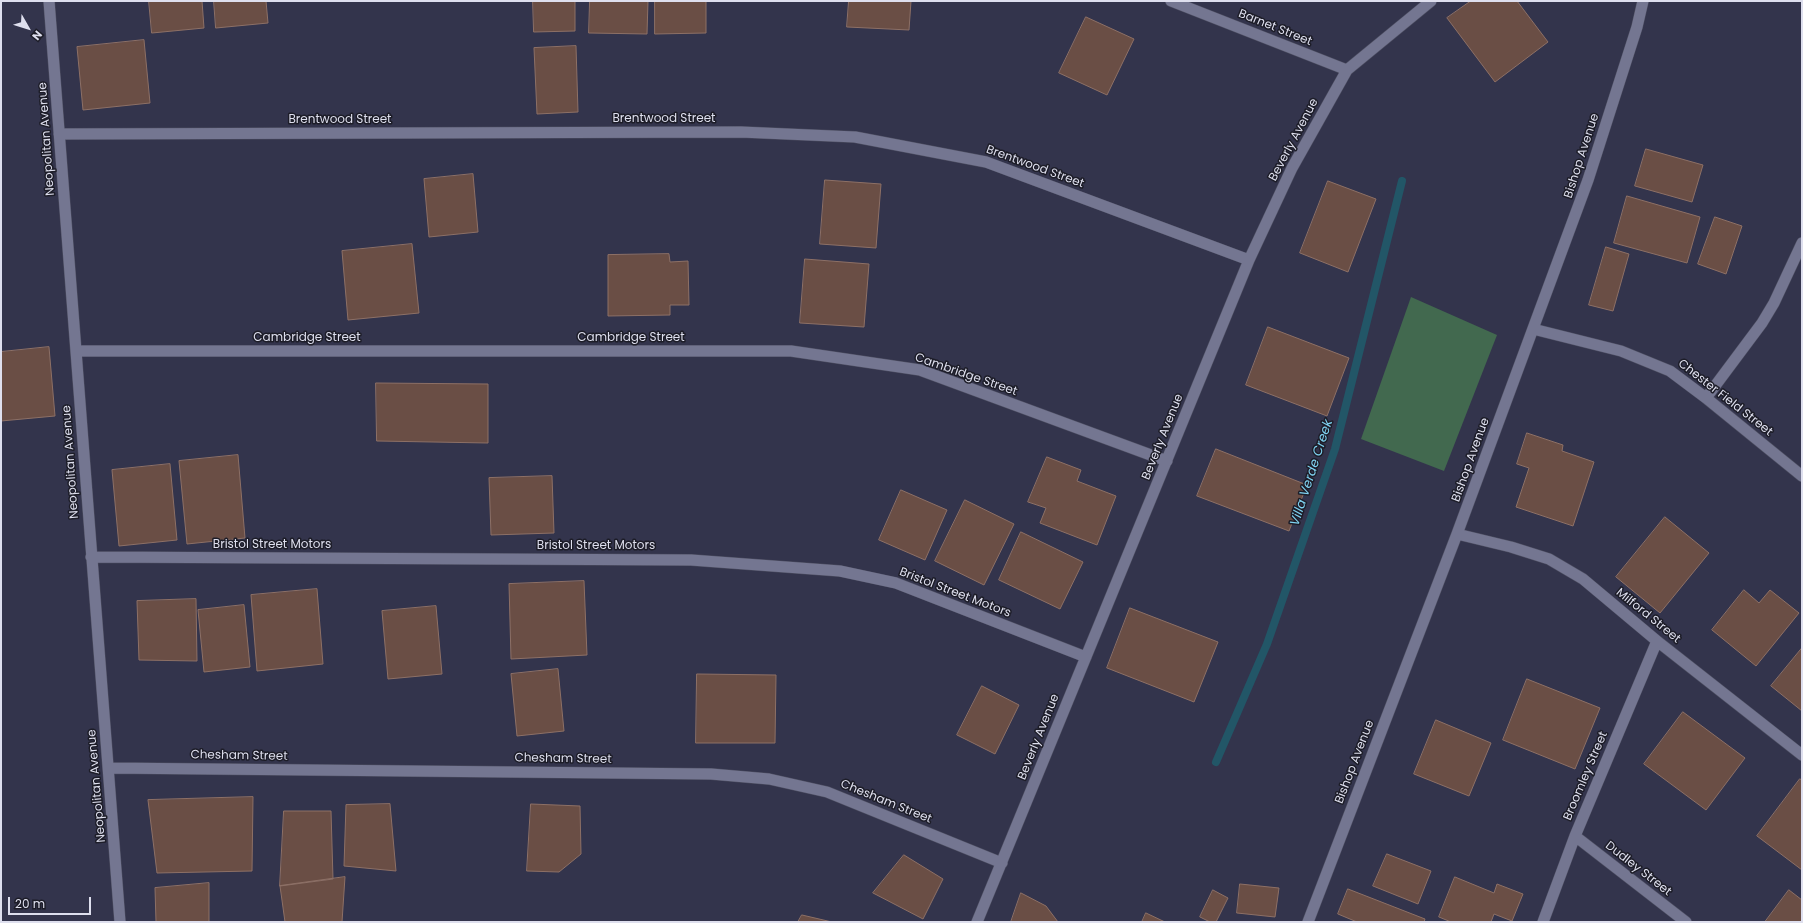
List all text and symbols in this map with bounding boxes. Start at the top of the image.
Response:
street label: Barnet Street [1236,7,1314,49]
north arrow [8,8,48,48]
text: N [29,27,46,44]
street label: Neopolitan Avenue [36,82,58,196]
street label: Beverly Avenue [1266,96,1322,184]
street label: Brentwood Street [613,112,715,126]
street label: Bishop Avenue [1562,112,1602,200]
street label: Brentwood Street [289,113,391,127]
street label: Brentwood Street [984,143,1086,191]
street label: Cambridge Street [253,331,361,345]
street label: Cambridge Street [577,331,685,345]
street label: Cambridge Street [913,351,1019,399]
street label: Chester Field Street [1675,357,1775,439]
street label: Beverly Avenue [1139,392,1187,482]
street label: Neopolitan Avenue [60,405,82,519]
street label: Bishop Avenue [1449,416,1493,504]
water label: Villa Verde Creek [1287,418,1337,528]
street label: Bristol Street Motors [213,538,331,552]
street label: Bristol Street Motors [537,539,655,553]
street label: Bristol Street Motors [897,565,1013,621]
street label: Milford Street [1613,586,1683,646]
street label: Beverly Avenue [1015,692,1063,782]
street label: Bishop Avenue [1332,718,1378,806]
street label: Neopolitan Avenue [85,729,109,843]
street label: Broomley Street [1561,729,1611,823]
street label: Chesham Street [190,748,288,764]
street label: Chesham Street [514,751,612,767]
street label: Chesham Street [838,777,934,827]
street label: Dudley Street [1602,839,1674,899]
scale bar [10,889,93,915]
text: 20 m [15,895,45,912]

